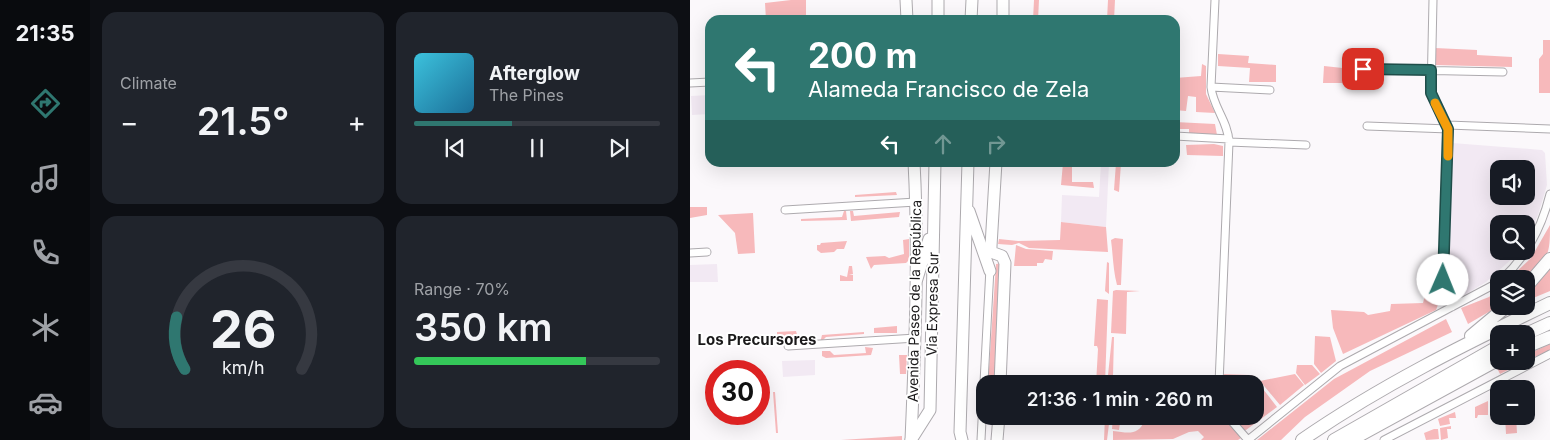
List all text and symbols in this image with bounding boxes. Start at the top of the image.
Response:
text: 21:35 [16,20,74,46]
text: 200 m [808,34,917,76]
icon: left [725,35,790,100]
pin [1342,48,1384,90]
icon: arrive [1349,55,1377,83]
text: Afterglow [489,62,580,85]
text: Climate [120,73,177,93]
text: Alameda Francisco de Zela [808,76,1089,102]
text: The Pines [489,85,564,105]
icon: directions [28,86,63,121]
text: 21.5° [197,98,289,144]
text: − [120,105,139,139]
text: + [347,105,366,139]
icon: left [876,130,904,158]
icon: ahead [929,130,957,158]
icon: right [982,130,1010,158]
icon: previous [441,134,469,162]
icon: pause [523,134,551,162]
icon: next [605,134,633,162]
map controls [1490,160,1535,425]
button: sound [1490,160,1535,205]
icon: music [28,161,63,196]
street label: Avenida Paseo de la República [904,200,924,402]
button: search [1490,215,1535,260]
icon: phone [28,235,63,270]
street label: Via Expresa Sur [923,252,941,356]
position arrow [1416,253,1468,305]
button: layers [1490,270,1535,315]
text: Range · 70% [414,279,510,299]
text: 26 [210,298,276,361]
text: 350 km [414,304,553,350]
icon: climate [28,310,63,345]
button: + [1490,325,1535,370]
district label: Los Precursores [698,330,816,349]
text: km/h [222,357,264,378]
speed limit sign: 30 [705,360,770,425]
button: − [1490,380,1535,425]
icon: car [28,385,63,420]
text: 21:36 · 1 min · 260 m [1027,388,1213,411]

